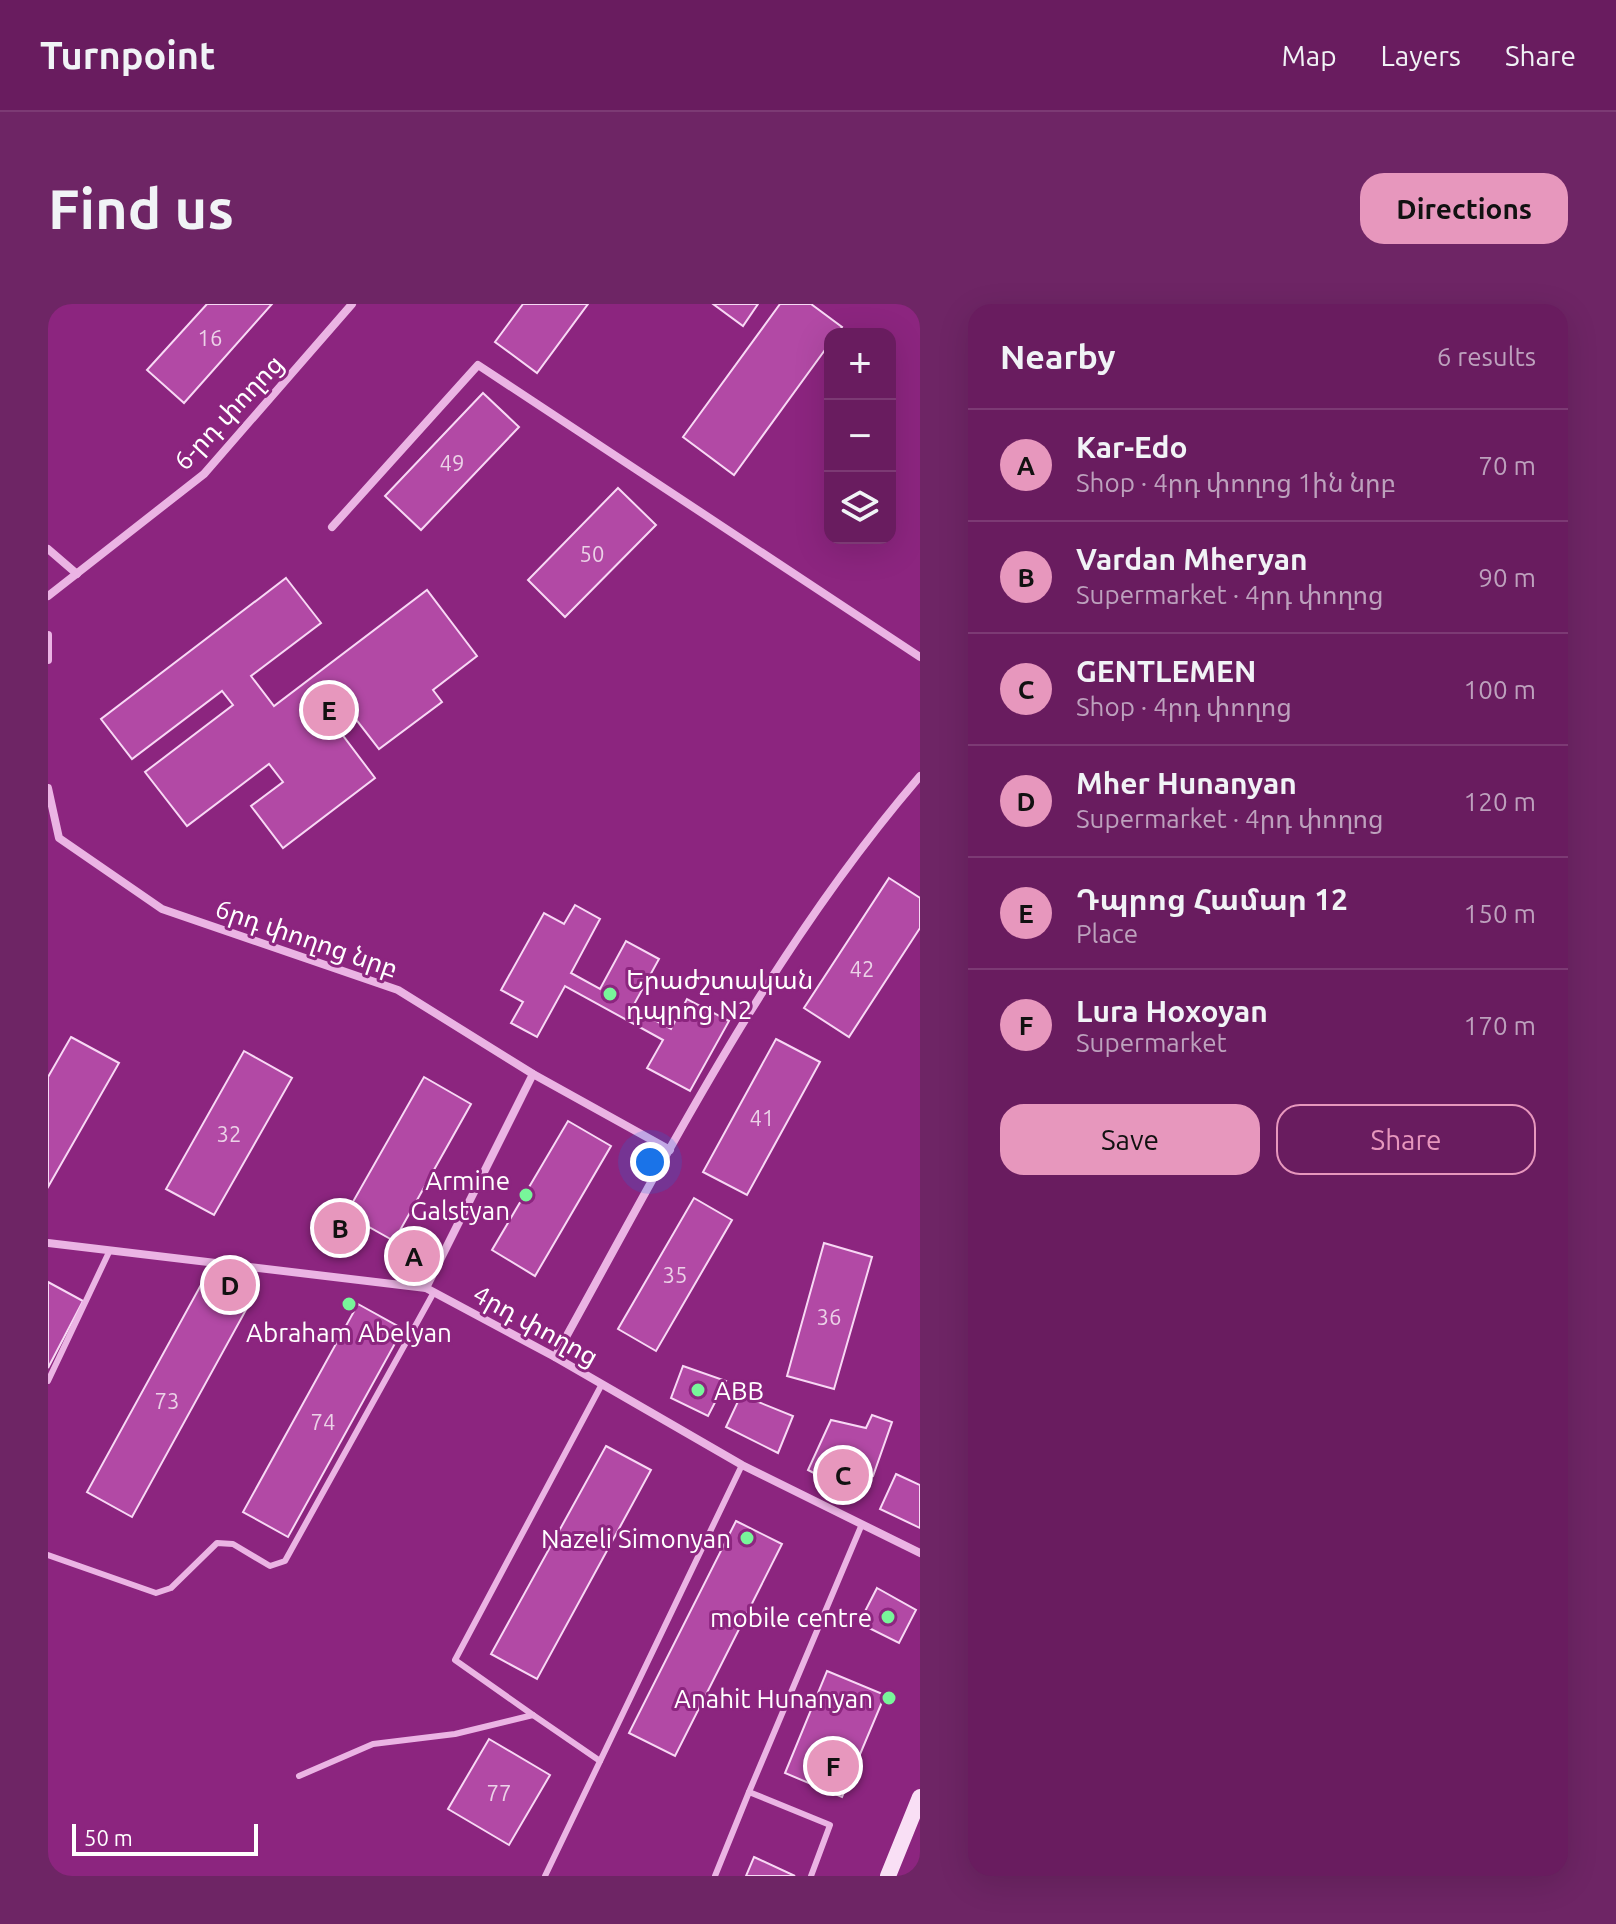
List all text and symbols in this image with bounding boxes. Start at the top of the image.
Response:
text: Turnpoint [40,34,215,76]
text: Map [1281,40,1337,71]
text: Layers [1381,40,1461,71]
text: Share [1505,40,1576,71]
button: Directions [1360,173,1568,244]
text: Find us [48,177,234,240]
house number: 16 [198,325,222,350]
map controls [824,328,896,544]
button: + [824,328,896,400]
text: Nearby [1000,337,1115,375]
text: 6 results [1437,342,1536,371]
street label: 6-րդ փողոց [168,349,289,476]
button: − [824,400,896,472]
text: Kar-Edo [1076,430,1188,464]
house number: 49 [440,450,464,475]
text: A [1017,451,1035,480]
text: 70 m [1478,451,1536,480]
text: Shop · 4րդ փողոց 1ին նրբ [1076,468,1396,497]
button: layers [824,472,896,544]
house number: 50 [580,541,604,566]
text: Vardan Mheryan [1076,542,1308,576]
text: B [1017,563,1035,592]
text: 90 m [1478,563,1536,592]
text: Supermarket · 4րդ փողոց [1076,580,1384,609]
text: GENTLEMEN [1076,654,1256,688]
text: C [1018,675,1034,704]
text: 100 m [1464,675,1536,704]
pin: E [303,680,355,740]
text: Shop · 4րդ փողոց [1076,692,1292,721]
text: Mher Hunanyan [1076,766,1297,800]
text: D [1017,787,1035,816]
text: 120 m [1464,787,1536,816]
text: Supermarket · 4րդ փողոց [1076,804,1384,833]
text: Դպրոց Համար 12 [1076,882,1348,916]
street label: 6րդ փողոց նրբ [212,893,402,984]
text: E [1018,899,1034,928]
text: 150 m [1464,899,1536,928]
text: Place [1076,919,1138,948]
house number: 42 [850,956,874,981]
place label: Երաժշտական դպրոց N2 [626,965,813,1025]
marker: Երաժշտական դպրոց N2 [601,985,619,1003]
text: Lura Hoxoyan [1076,994,1268,1028]
text: F [1019,1011,1033,1040]
text: 170 m [1464,1011,1536,1040]
text: Supermarket [1076,1028,1227,1057]
button: Save [1000,1104,1260,1175]
button: Share [1276,1104,1536,1175]
house number: 41 [750,1105,774,1130]
house number: 32 [217,1121,241,1146]
your location [630,1142,670,1182]
place label: Armine Galstyan [410,1166,510,1225]
marker: Armine Galstyan [517,1186,535,1204]
pin: B [314,1198,366,1258]
pin: A [388,1226,440,1286]
pin: D [204,1255,256,1315]
house number: 35 [663,1262,687,1287]
street label: 4րդ փողոց [468,1279,604,1372]
marker: Abraham Abelyan [340,1295,358,1313]
house number: 36 [817,1304,841,1329]
place label: Abraham Abelyan [246,1318,452,1347]
place label: ABB [714,1376,764,1405]
marker: ABB [689,1381,707,1399]
house number: 73 [155,1388,179,1413]
house number: 74 [311,1409,335,1434]
pin: C [817,1445,869,1505]
place label: Nazeli Simonyan [541,1524,731,1553]
marker: Nazeli Simonyan [738,1529,756,1547]
place label: mobile centre [710,1603,872,1632]
marker: mobile centre [879,1608,897,1626]
place label: Anahit Hunanyan [674,1684,873,1713]
marker: Anahit Hunanyan [880,1689,898,1707]
pin: F [807,1736,859,1796]
house number: 77 [487,1780,511,1805]
scale bar [72,1820,258,1856]
text: 50 m [84,1825,133,1850]

